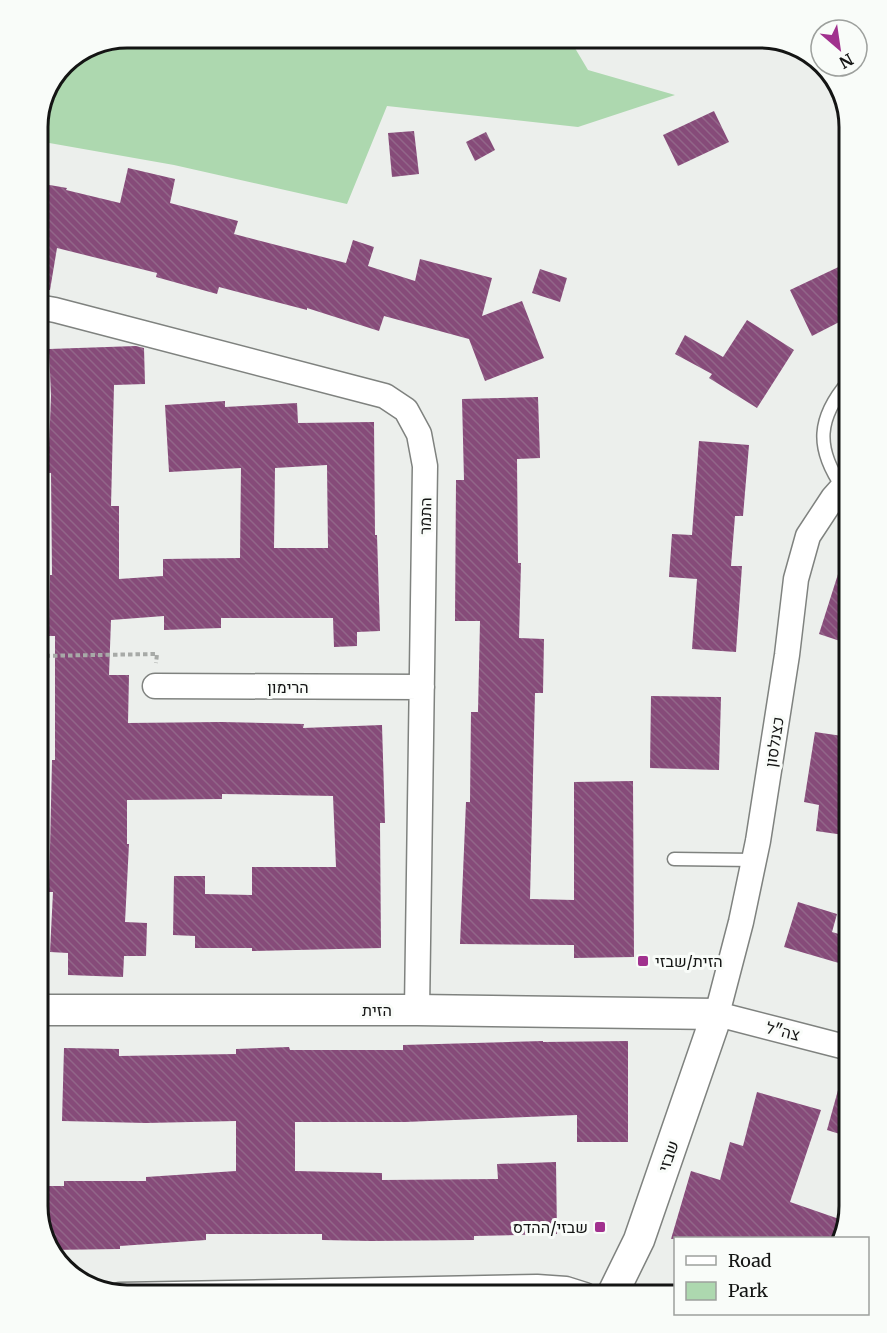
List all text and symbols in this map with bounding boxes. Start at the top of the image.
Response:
north arrow [809,18,869,78]
text: N [836,49,857,73]
street label: התמר [415,497,435,535]
street label: הרימון [267,677,309,697]
street label: כצנלסון [760,715,788,769]
place label: הזית/שבזי [655,951,723,971]
marker: הזית/שבזי [636,954,650,968]
street label: הזית [362,1000,392,1020]
street label: צה"ל [764,1017,802,1045]
street label: שבזי [653,1138,683,1174]
place label: שבזי/ההדס [513,1217,588,1237]
marker: שבזי/ההדס [593,1220,607,1234]
legend [674,1237,869,1315]
text: Road [728,1249,772,1272]
text: Park [728,1279,769,1302]

